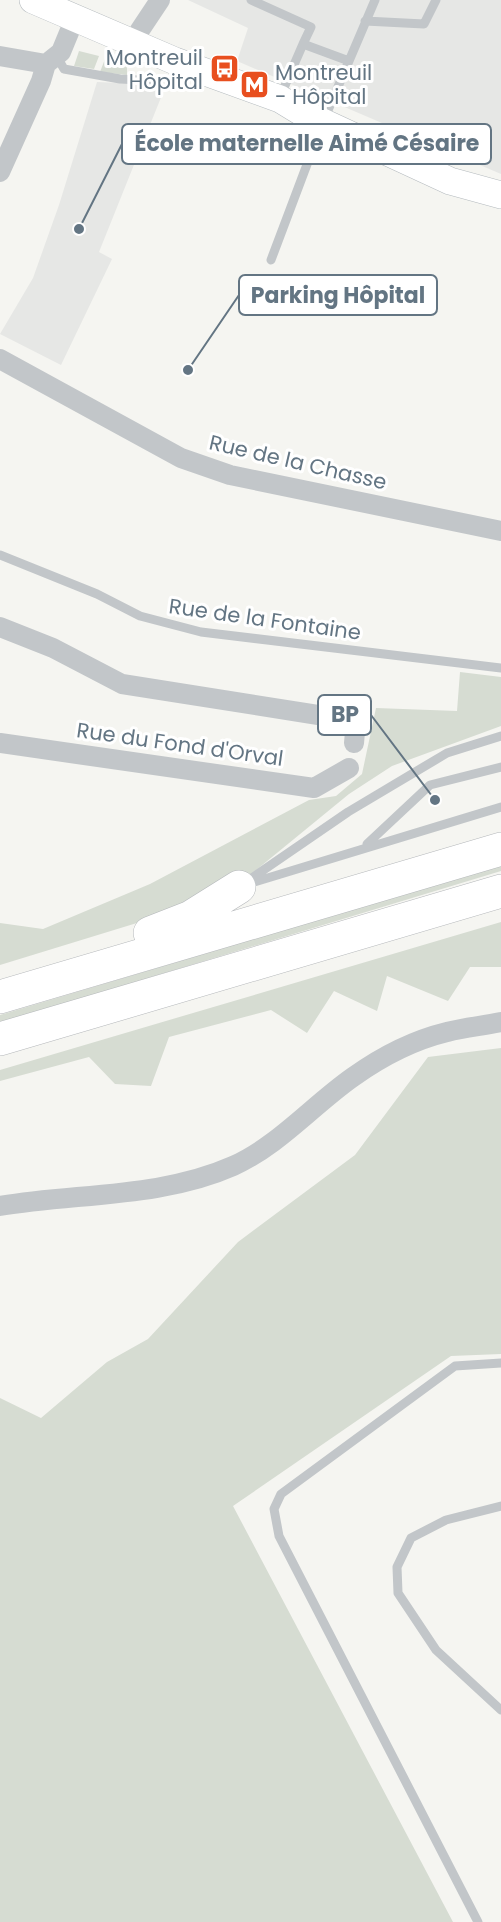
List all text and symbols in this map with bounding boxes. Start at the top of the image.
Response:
place label: Montreuil Hôpital [106,43,203,96]
bus stop icon: Montreuil Hôpital [208,53,240,85]
place label: Montreuil - Hôpital [275,58,372,111]
metro station icon: Montreuil - Hôpital [238,68,270,100]
callout: École maternelle Aimé Césaire [122,124,491,164]
text: École maternelle Aimé Césaire [135,128,479,159]
callout: Parking Hôpital [239,275,437,315]
text: Parking Hôpital [251,280,425,311]
street label: Rue de la Chasse [206,427,390,497]
street label: Rue de la Fontaine [167,591,363,647]
callout: BP [318,695,371,735]
text: BP [331,699,359,730]
street label: Rue du Fond d'Orval [75,715,285,773]

